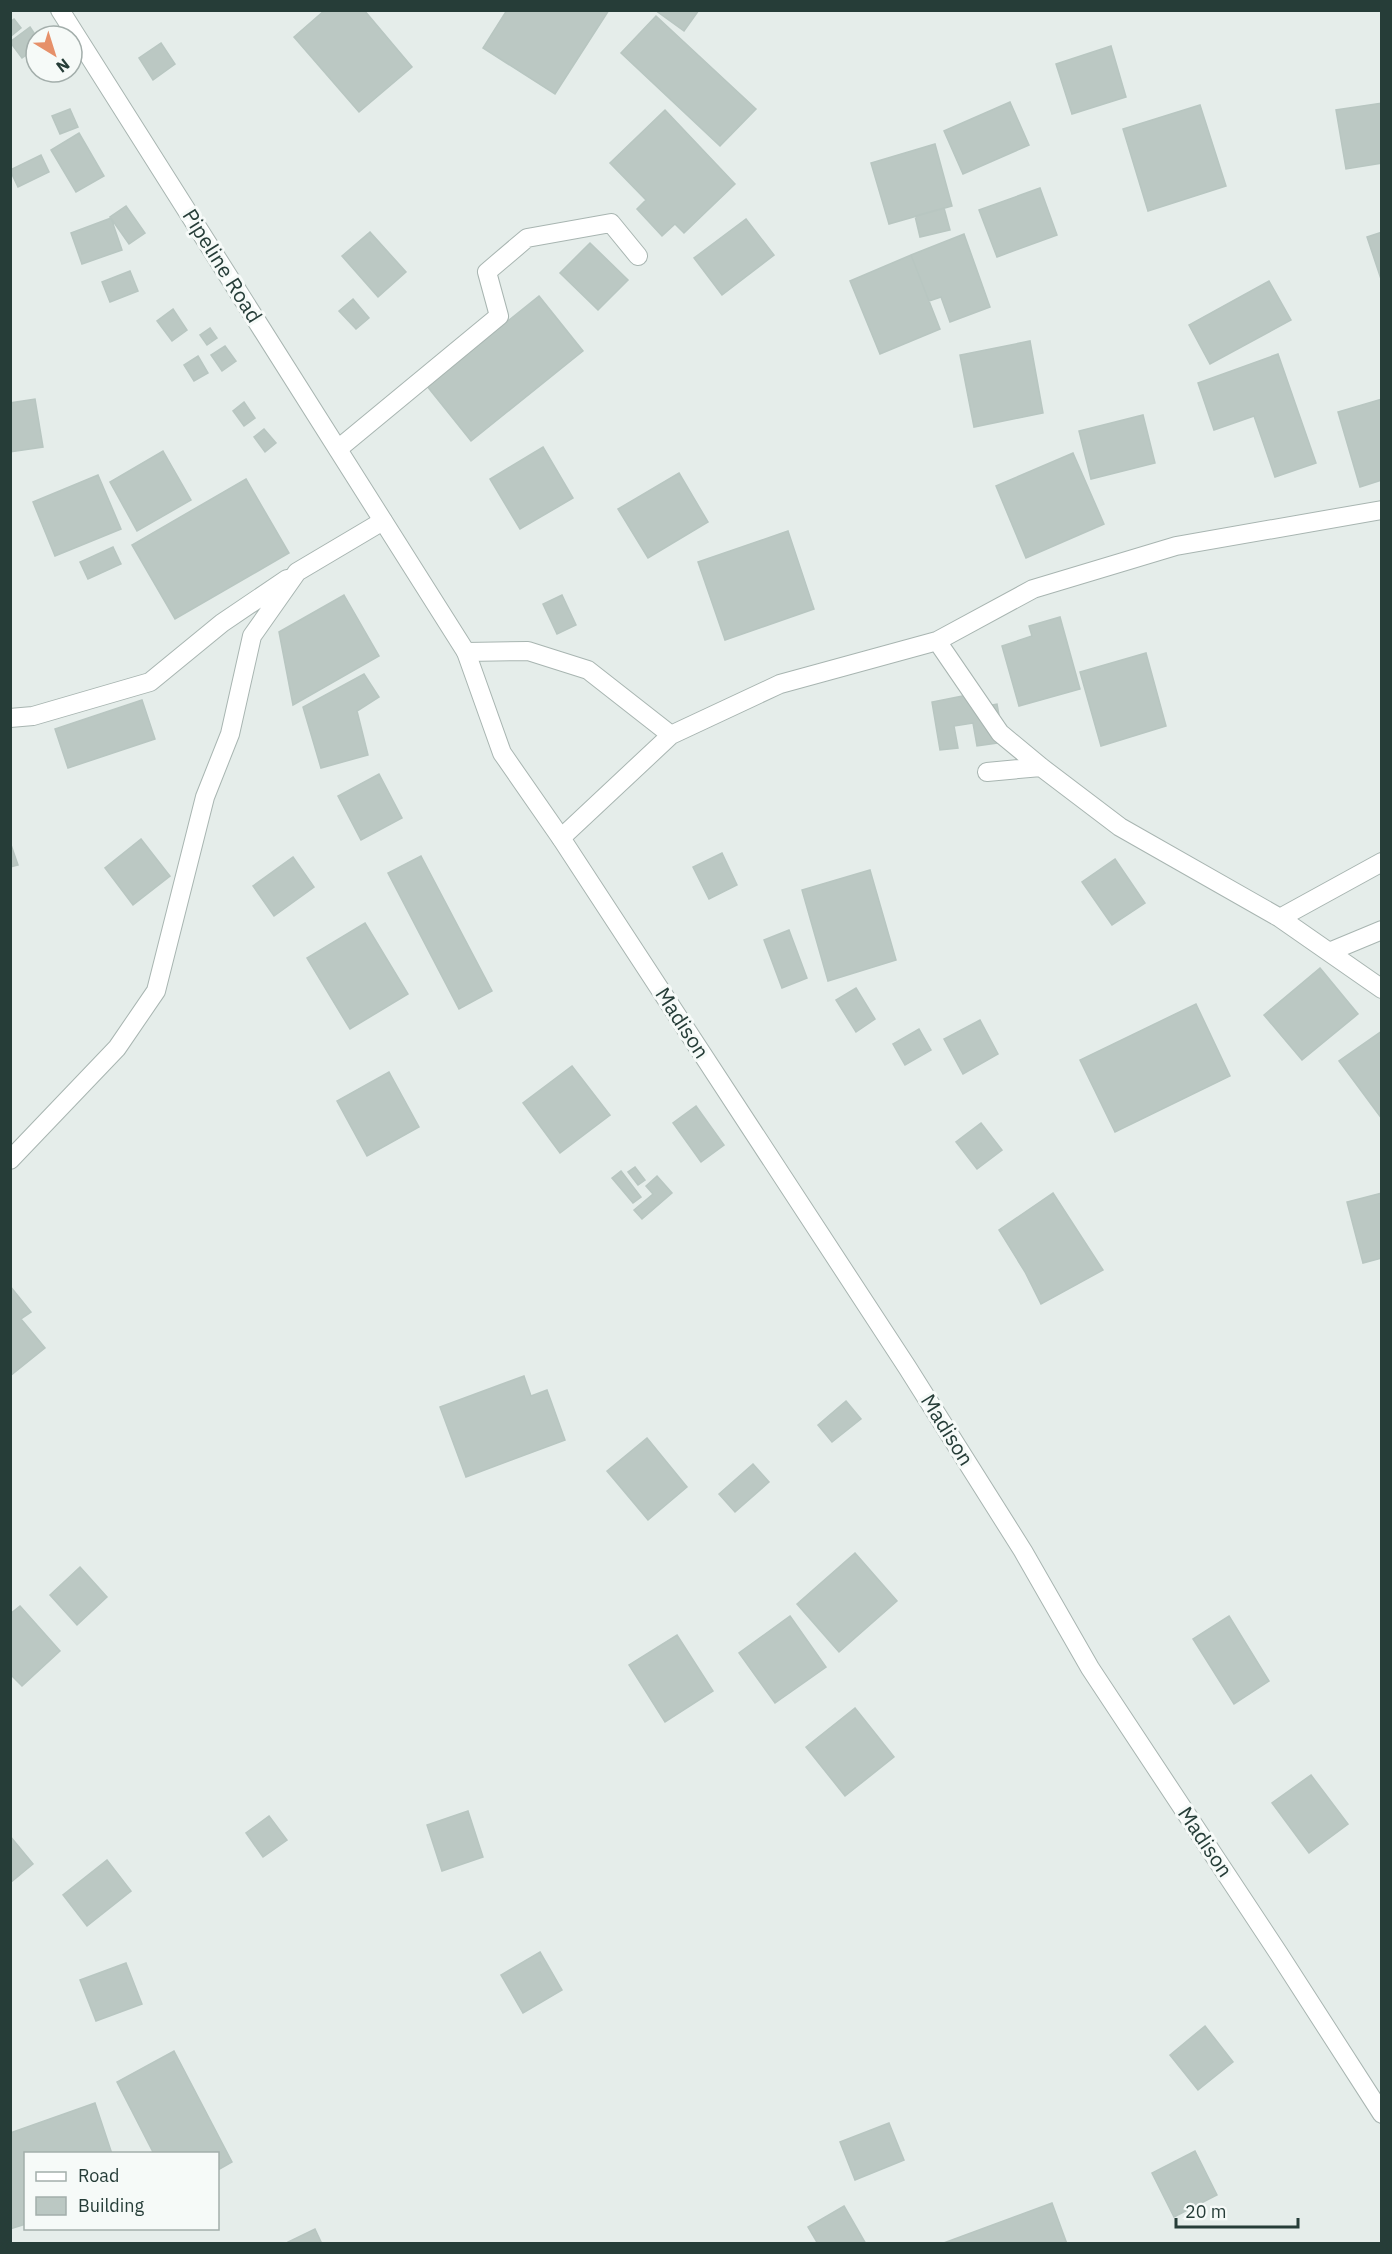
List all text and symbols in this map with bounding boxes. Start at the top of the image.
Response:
north arrow [24,24,84,84]
text: N [53,54,74,77]
street label: Pipeline Road [177,203,269,328]
street label: Madison [649,981,716,1063]
street label: Madison [915,1388,981,1471]
street label: Madison [1172,1801,1240,1882]
legend [24,2152,219,2230]
text: Road [78,2164,119,2187]
scale bar [1176,2191,1298,2229]
text: Building [78,2194,145,2217]
text: 20 m [1185,2200,1227,2223]

